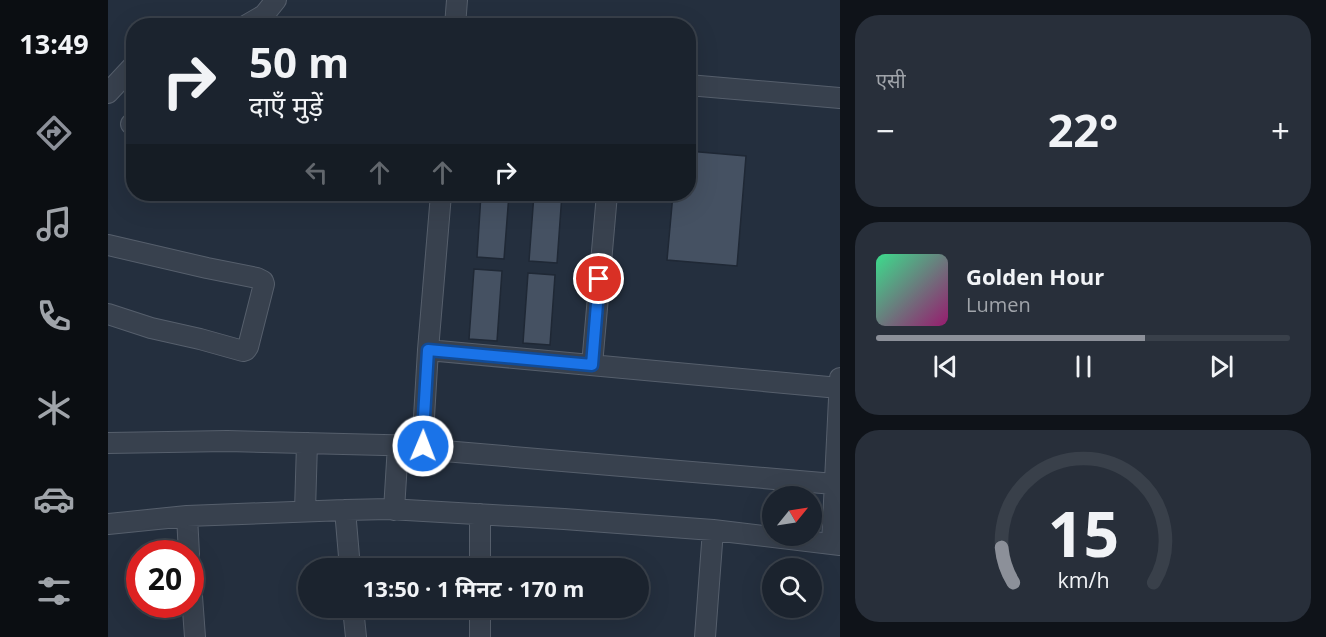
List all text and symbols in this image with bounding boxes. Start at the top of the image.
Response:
text: 13:49 [19,25,89,62]
text: 50 m [249,33,349,90]
icon: right [150,42,228,120]
text: एसी [876,67,906,94]
text: दाएँ मुड़ें [249,87,323,124]
text: 22° [1048,99,1118,160]
text: − [876,108,895,153]
text: + [1271,108,1290,153]
icon: directions [33,112,75,154]
icon: left [300,156,333,189]
icon: ahead [363,156,396,189]
icon: ahead [426,156,459,189]
icon: right [489,156,522,189]
icon: music [33,203,75,245]
pin [573,253,624,304]
text: Golden Hour [966,261,1104,291]
icon: arrive [582,262,615,295]
text: Lumen [966,291,1031,318]
icon: phone [33,295,75,337]
icon: previous [929,350,962,383]
icon: pause [1067,350,1100,383]
icon: next [1205,350,1238,383]
icon: climate [33,387,75,429]
position arrow [391,414,455,478]
icon: car [33,478,75,520]
north arrow [762,486,822,546]
map controls [762,486,822,618]
text: 15 [1047,490,1119,575]
speed limit sign: 20 [126,540,204,618]
button: search [762,558,822,618]
text: km/h [1057,565,1109,594]
icon: filters [33,570,75,612]
text: 13:50 · 1 मिनट · 170 m [363,573,584,603]

